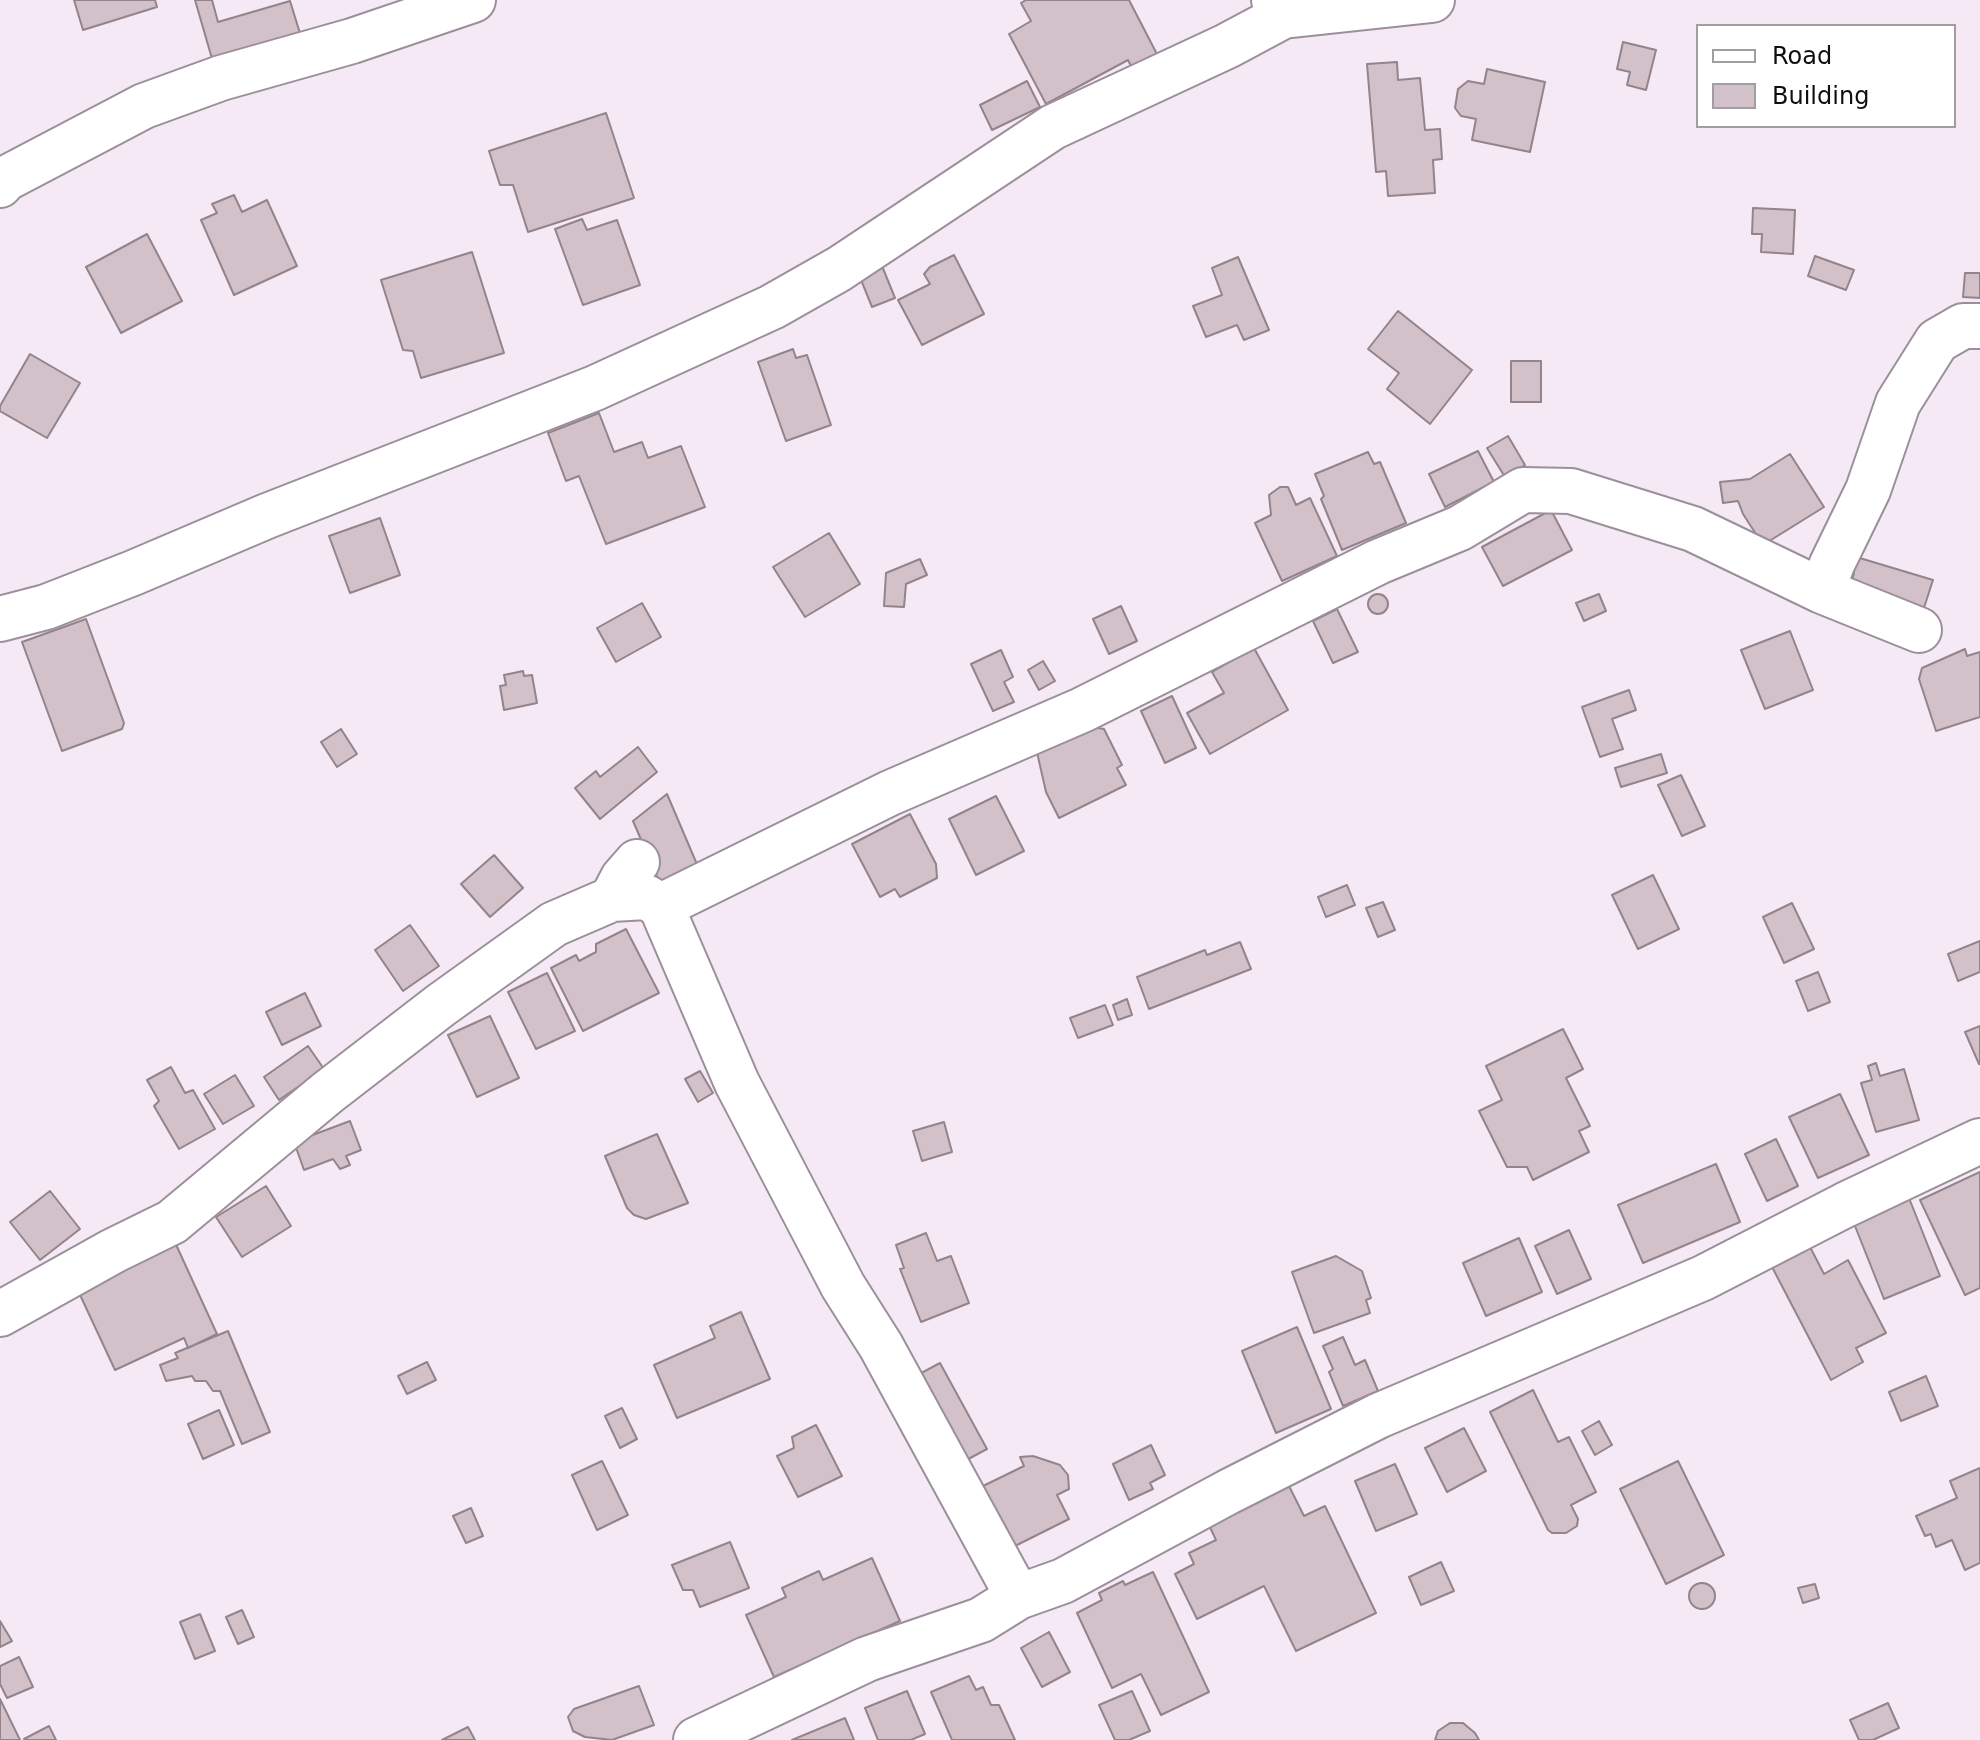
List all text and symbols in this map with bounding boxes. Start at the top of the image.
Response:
legend [1696,24,1956,128]
text: Road [1772,42,1832,70]
text: Building [1772,82,1869,110]

